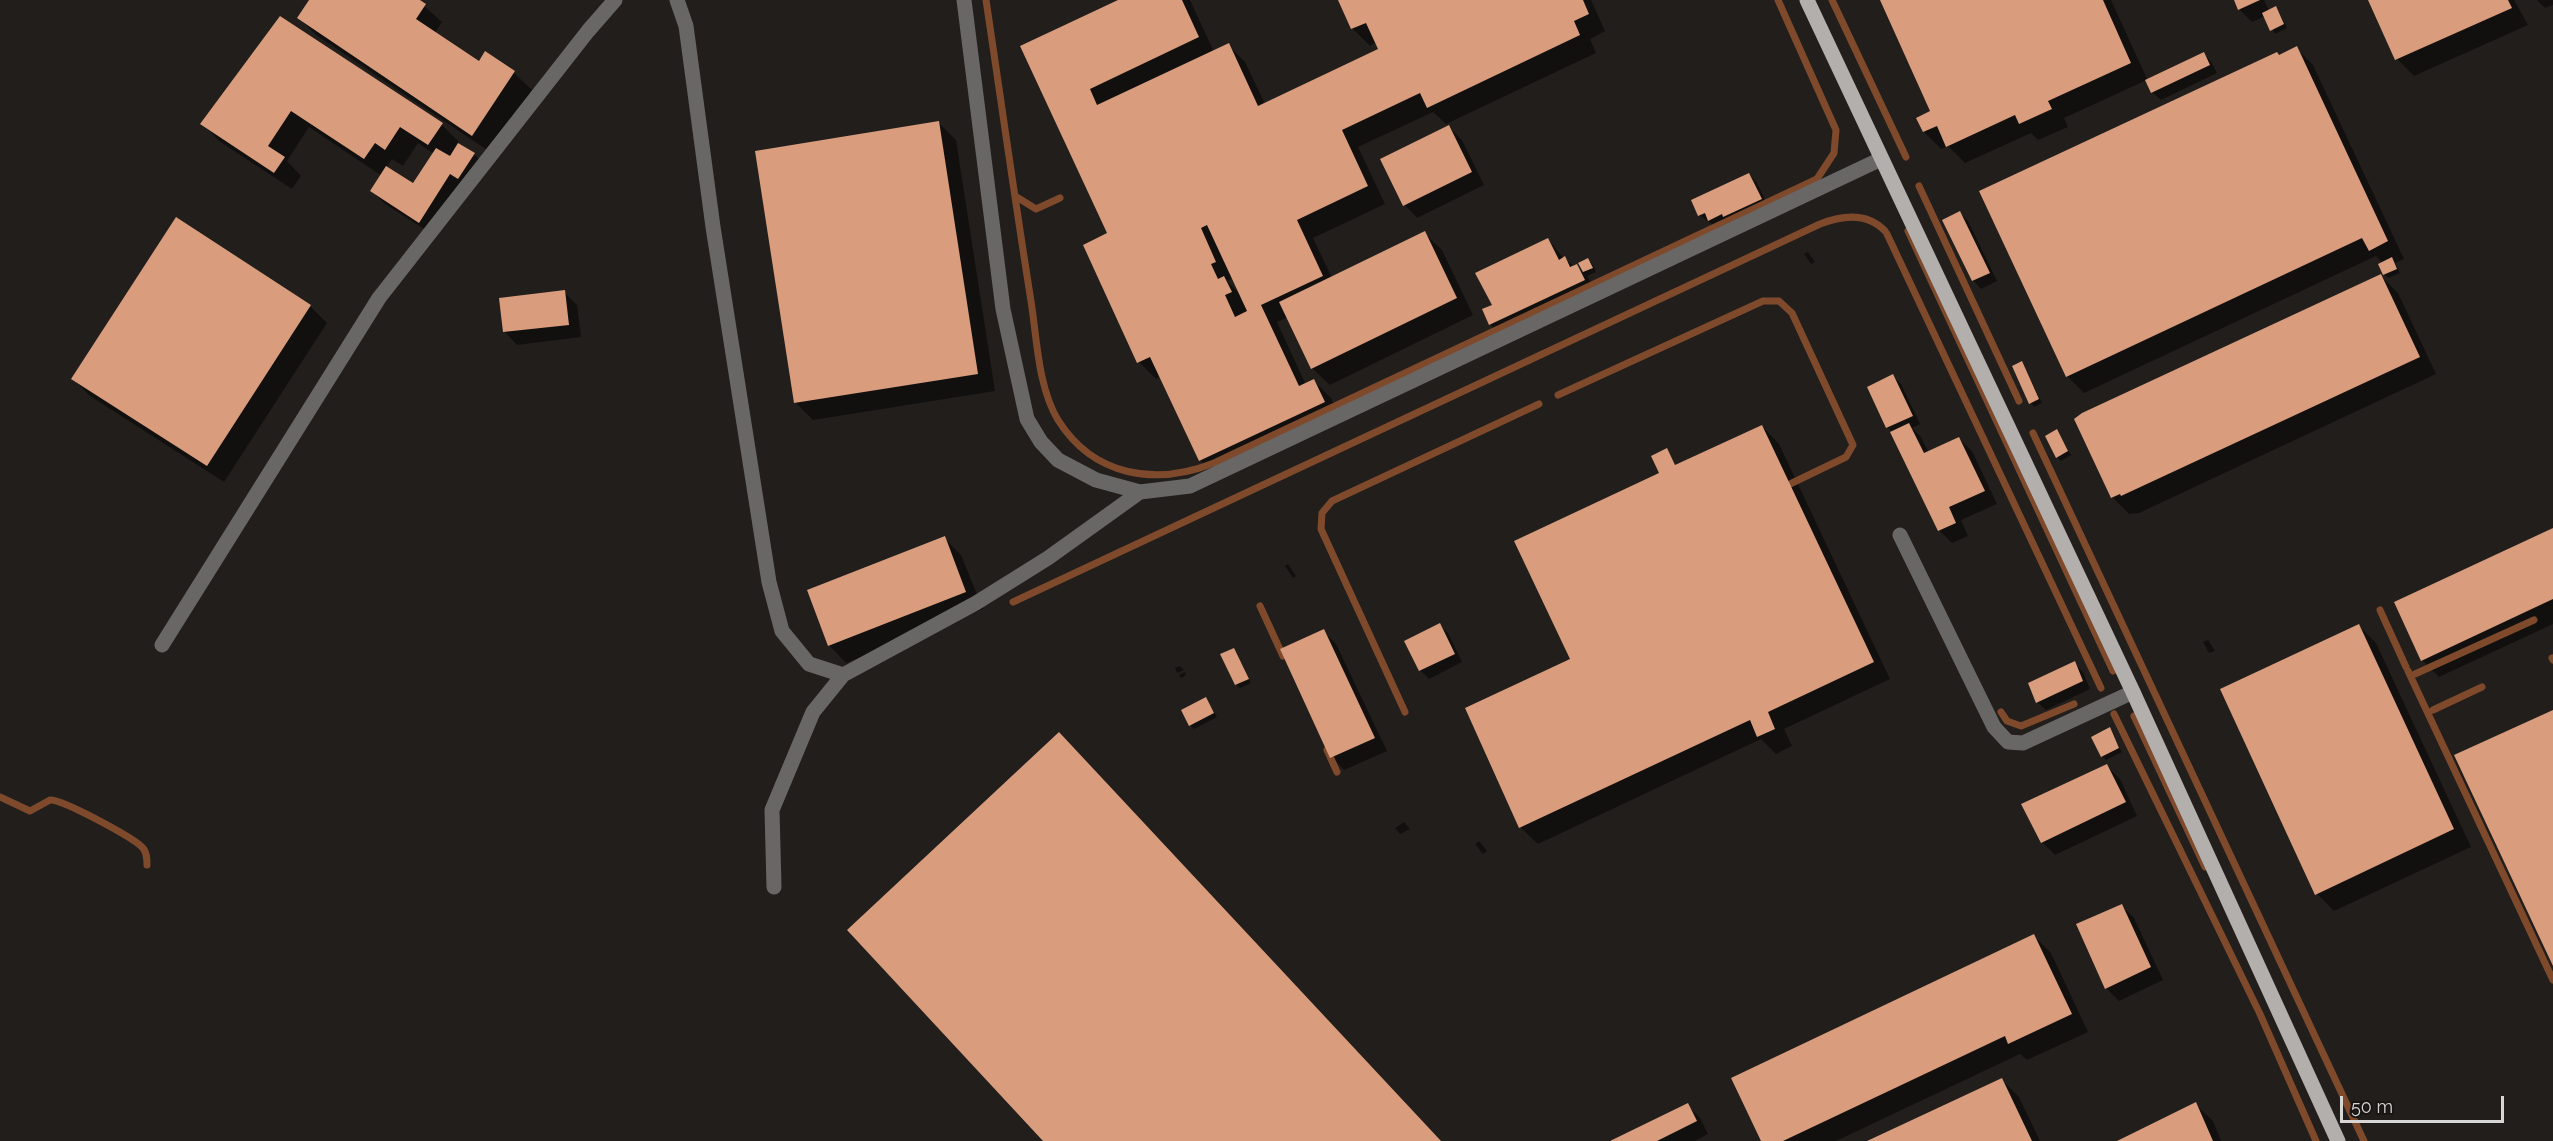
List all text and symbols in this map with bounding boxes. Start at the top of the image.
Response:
scale bar [2343,1084,2506,1122]
text: 50 m [2351,1096,2393,1117]

